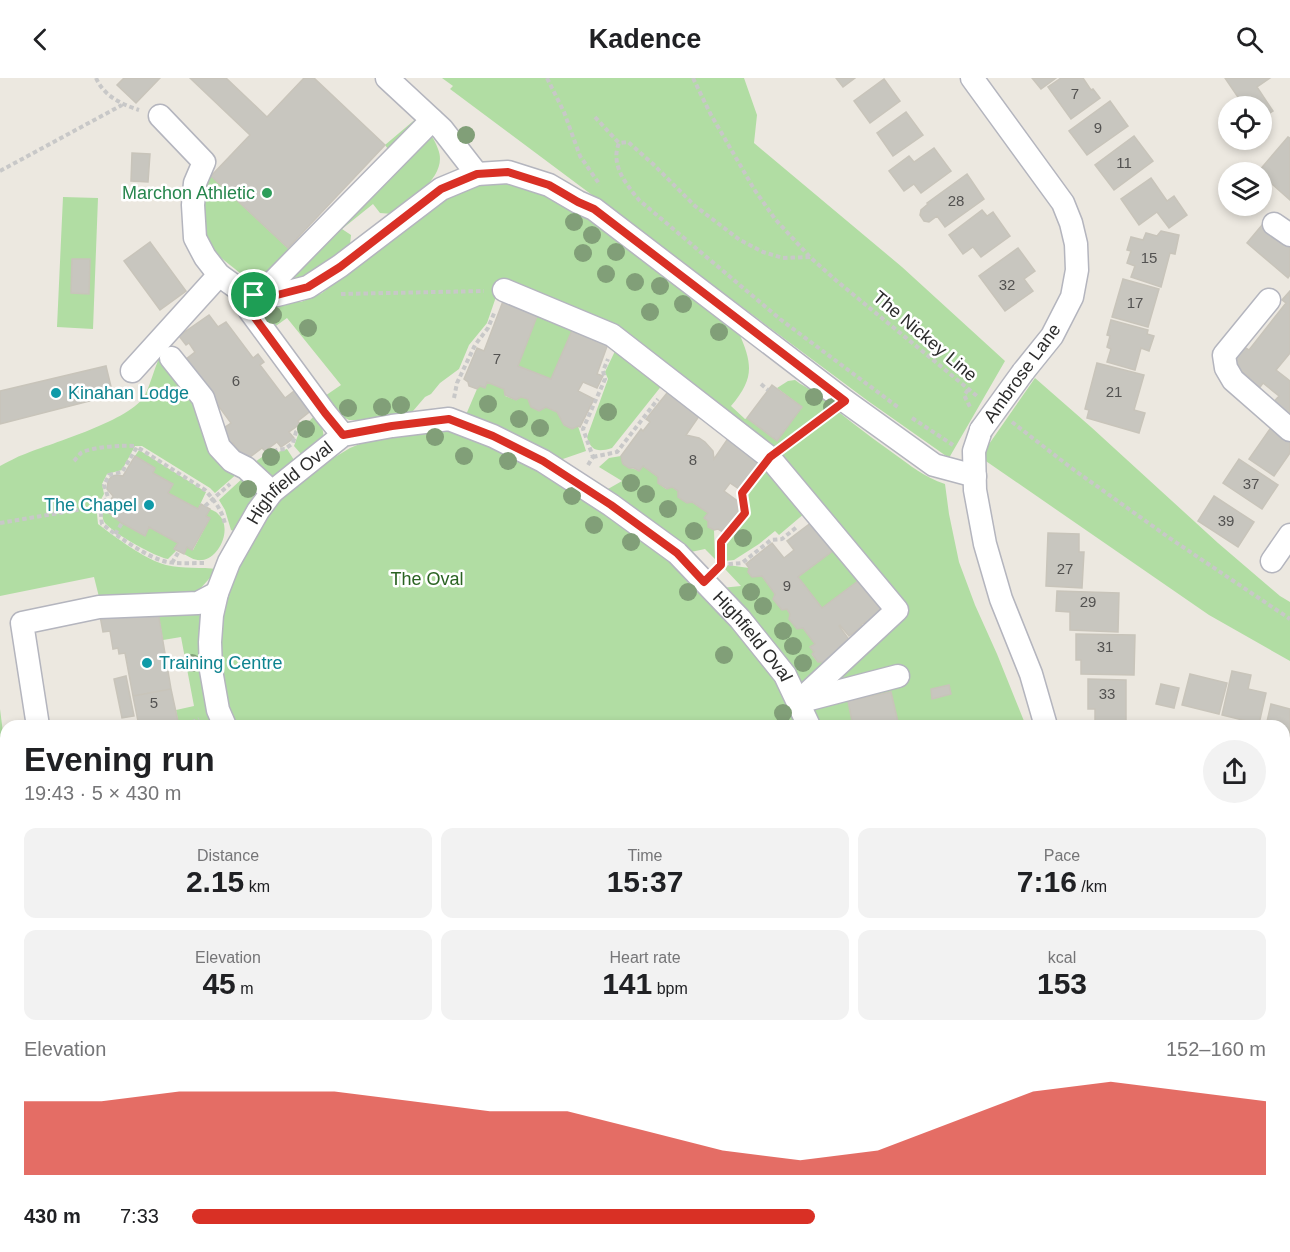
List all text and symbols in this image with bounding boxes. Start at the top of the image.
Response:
icon: back [24,23,57,56]
icon: search [1233,23,1266,56]
text: Kadence [589,24,701,54]
house number: 7 [1071,85,1079,102]
map controls [1218,96,1272,216]
button: locate [1218,96,1272,150]
house number: 9 [1094,119,1102,136]
house number: 11 [1116,154,1132,171]
button: layers [1218,162,1272,216]
place label: Marchon Athletic [122,183,255,203]
marker: Marchon Athletic [260,186,274,200]
house number: 28 [948,192,964,209]
house number: 15 [1141,249,1157,266]
pin [228,269,279,320]
house number: 32 [999,276,1015,293]
icon: arrive [237,278,270,311]
street label: The Nickey Line [869,287,981,385]
house number: 17 [1127,294,1143,311]
street label: Ambrose Lane [980,320,1064,426]
house number: 7 [493,350,501,367]
house number: 6 [232,372,240,389]
place label: Kinahan Lodge [68,383,189,403]
house number: 21 [1106,383,1122,400]
marker: Kinahan Lodge [49,386,63,400]
street label: Highfield Oval [243,437,337,528]
house number: 8 [689,451,697,468]
house number: 37 [1243,475,1259,492]
place label: The Chapel [44,495,137,515]
marker: The Chapel [142,498,156,512]
house number: 39 [1218,512,1234,529]
house number: 27 [1057,560,1073,577]
park label: The Oval [390,569,464,589]
house number: 9 [783,577,791,594]
street label: Highfield Oval [709,587,797,684]
house number: 29 [1080,593,1096,610]
house number: 31 [1097,638,1113,655]
place label: Training Centre [159,653,282,673]
marker: Training Centre [140,656,154,670]
house number: 33 [1099,685,1115,702]
house number: 5 [150,694,158,711]
button: share [1203,740,1266,803]
text: Evening run [24,741,215,778]
text: 19:43 · 5 × 430 m [24,782,181,804]
text: Distance [197,847,259,864]
text: Time [628,847,662,864]
text: Pace [1044,847,1080,864]
text: 2.15 [186,865,244,898]
text: 15:37 [607,865,683,898]
text: 7:16 [1017,865,1077,898]
text: km [244,878,270,895]
text: /km [1077,878,1107,895]
text: Elevation [195,949,261,966]
text: Heart rate [609,949,681,966]
text: kcal [1048,949,1076,966]
text: 45 [202,967,236,1000]
text: 141 [602,967,652,1000]
text: 153 [1037,967,1087,1000]
text: m [236,980,254,997]
text: bpm [652,980,688,997]
text: Elevation [24,1038,106,1060]
text: 152–160 m [1166,1038,1266,1060]
text: 430 m [24,1205,81,1227]
text: 7:33 [120,1205,159,1227]

